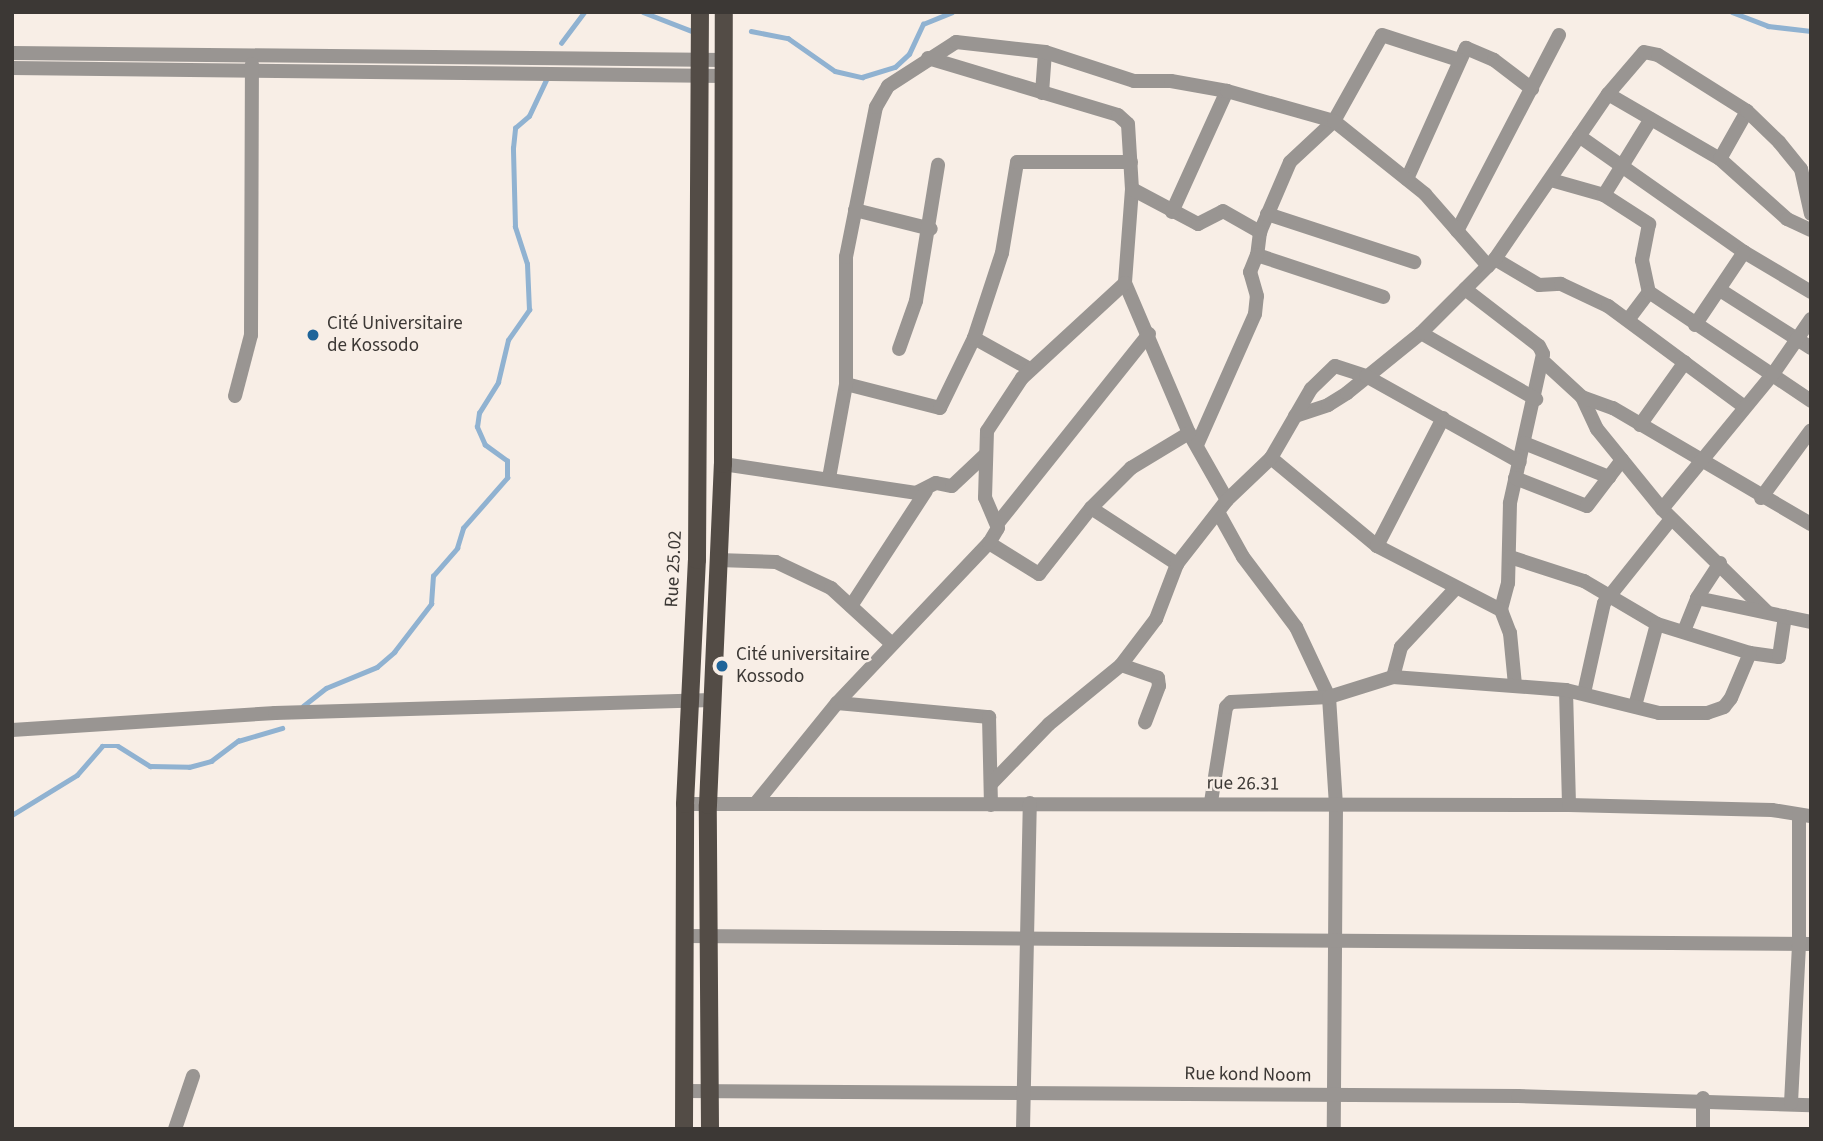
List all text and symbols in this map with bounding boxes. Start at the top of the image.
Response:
place label: Cité Universitaire de Kossodo [327,313,463,357]
marker: Cité Universitaire de Kossodo [305,327,321,343]
street label: Rue 25.02 [661,530,687,608]
place label: Cité universitaire Kossodo [736,644,870,688]
marker: Cité universitaire Kossodo [714,658,730,674]
street label: rue 26.31 [1206,772,1280,796]
street label: Rue kond Noom [1184,1062,1312,1088]

